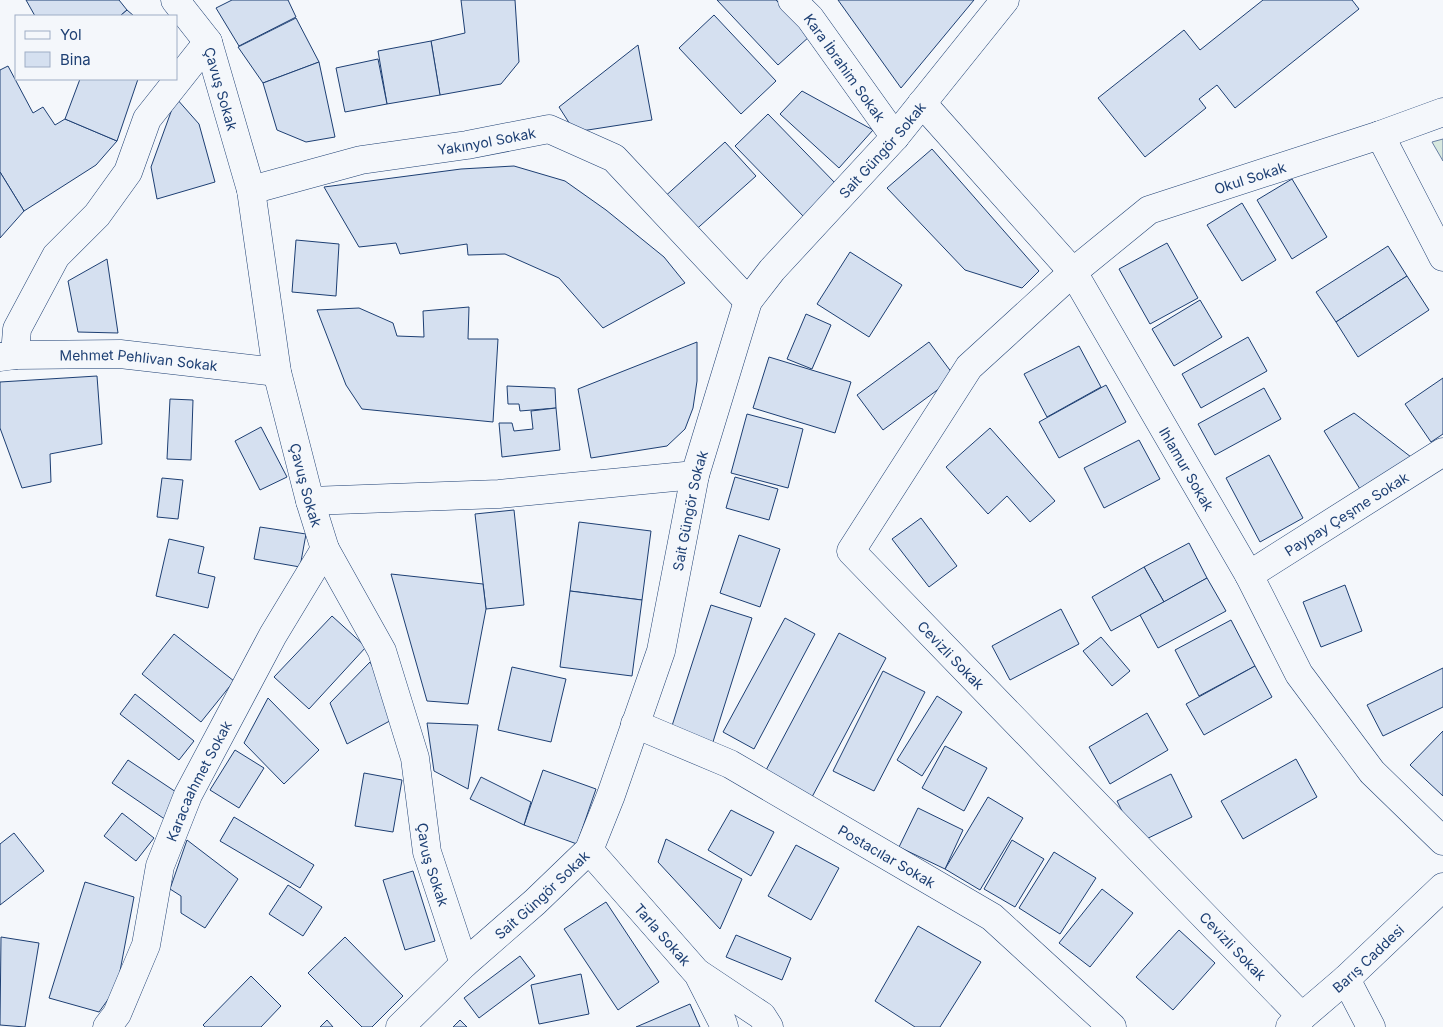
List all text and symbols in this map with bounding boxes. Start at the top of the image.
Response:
street label: Kara İbrahim Sokak [801,10,890,125]
legend [15,15,178,80]
text: Yol [60,25,82,44]
street label: Çavuş Sokak [201,45,242,133]
text: Bina [60,50,91,69]
street label: Sait Güngör Sokak [835,98,929,201]
street label: Yakınyol Sokak [436,123,537,158]
street label: Okul Sokak [1212,158,1288,197]
street label: Mehmet Pehlivan Sokak [59,345,219,374]
street label: Ihlamur Sokak [1156,424,1218,514]
street label: Çavuş Sokak [287,441,326,529]
street label: Sait Güngör Sokak [668,448,711,572]
street label: Paypay Çeşme Sokak [1281,468,1412,559]
street label: Cevizli Sokak [914,617,988,693]
street label: Karacaahmet Sokak [162,717,235,844]
street label: Postacılar Sokak [835,821,939,891]
street label: Çavuş Sokak [415,822,453,909]
street label: Sait Güngör Sokak [491,846,592,942]
street label: Tarla Sokak [631,900,695,969]
street label: Cevizli Sokak [1196,908,1270,984]
street label: Barış Caddesi [1329,921,1407,996]

